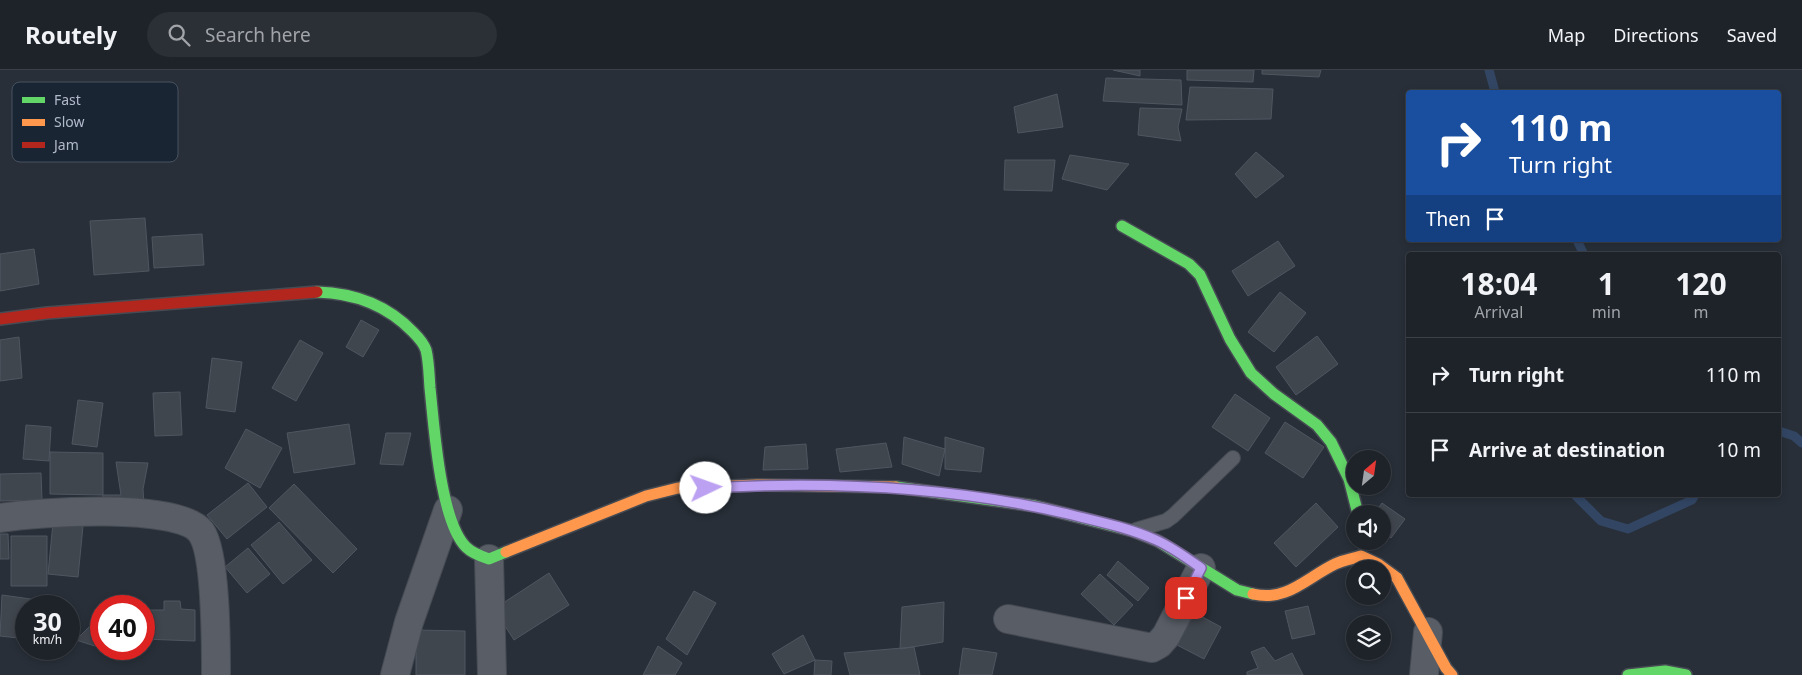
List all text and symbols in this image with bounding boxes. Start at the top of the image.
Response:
search box [147,12,497,57]
text: Routely [25,18,117,51]
icon: search [165,21,193,49]
text: Search here [205,22,311,48]
text: Map [1548,23,1585,47]
text: Directions [1613,23,1699,47]
text: Saved [1727,23,1777,47]
legend [12,82,178,162]
text: Fast [54,90,81,109]
text: 110 m [1509,104,1612,151]
icon: right [1426,110,1491,175]
text: Slow [54,112,85,131]
text: Jam [52,135,79,154]
text: Turn right [1509,149,1612,179]
icon: arrive [1481,205,1509,233]
text: Then [1426,206,1471,232]
text: 18:04 [1460,263,1537,304]
text: 1 [1598,263,1615,304]
text: 120 [1675,263,1727,304]
text: Arrival [1474,301,1523,323]
text: min [1592,301,1621,323]
text: m [1693,301,1708,323]
icon: right [1426,361,1454,389]
text: Turn right [1469,362,1564,388]
text: 110 m [1706,362,1761,388]
icon: arrive [1426,436,1454,464]
text: Arrive at destination [1469,437,1665,463]
text: 10 m [1717,437,1761,463]
north arrow [1346,450,1391,495]
map controls [1346,450,1391,660]
position arrow [679,461,731,513]
button: sound [1346,505,1391,550]
button: search [1346,560,1391,605]
pin [1165,577,1207,619]
icon: arrive [1172,584,1200,612]
speed limit sign: 40 [90,595,155,660]
text: 30 [33,604,62,638]
button: layers [1346,615,1391,660]
text: km/h [33,631,62,648]

